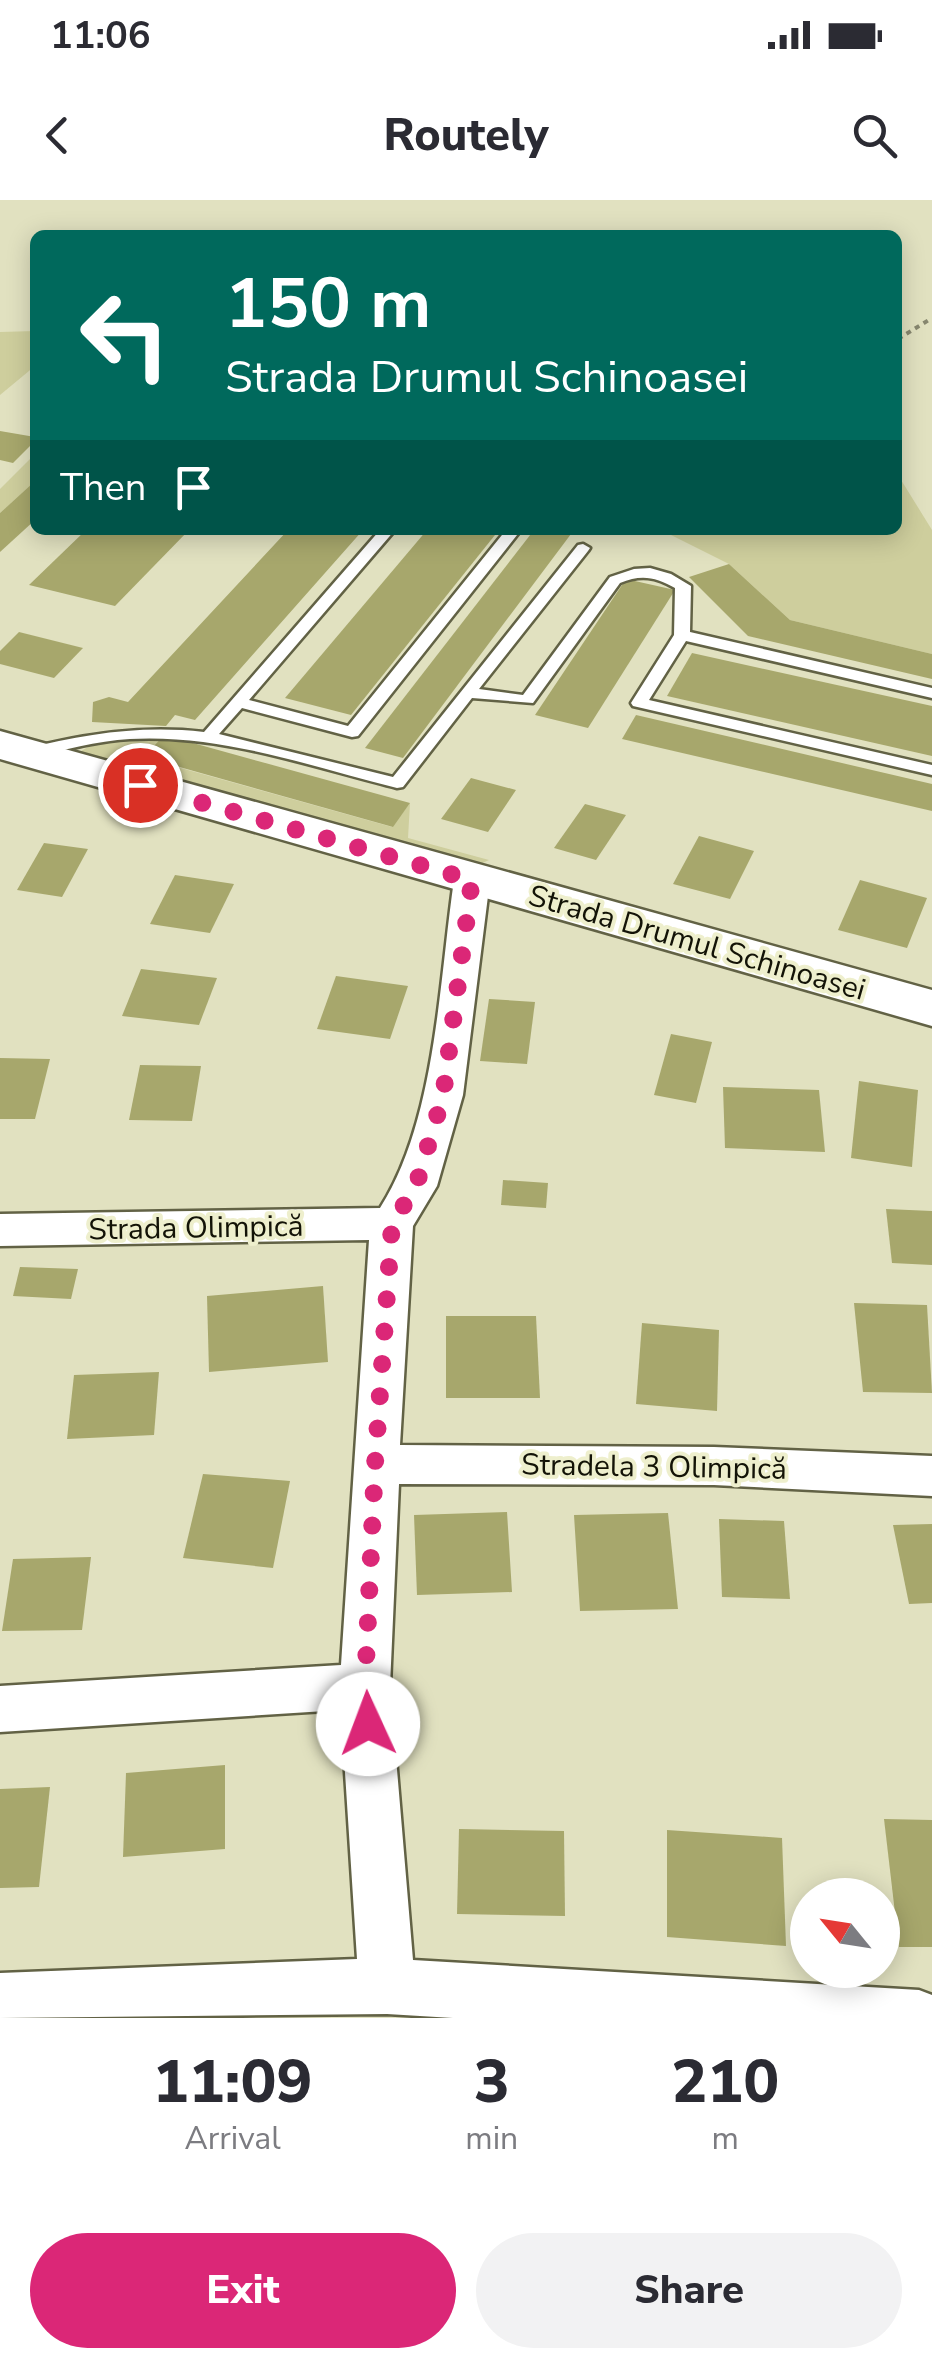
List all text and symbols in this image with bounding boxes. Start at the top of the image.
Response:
text: 11:06 [50,10,151,61]
text: Routely [384,105,548,166]
icon: back [30,108,85,163]
icon: search [847,108,902,163]
text: 150 m [225,256,431,352]
icon: left [60,270,190,400]
text: Strada Drumul Schinoasei [225,347,748,408]
icon: arrive [166,460,221,515]
text: Then [60,462,146,513]
pin [98,743,183,828]
icon: arrive [113,758,168,813]
street label: Strada Drumul Schinoasei [524,875,870,1011]
street label: Strada Olimpică [88,1206,304,1250]
street label: Stradela 3 Olimpică [521,1444,787,1490]
position arrow [316,1672,420,1776]
north arrow [790,1878,900,1988]
map controls [790,1878,900,1988]
text: 11:09 [153,2041,312,2123]
text: 3 [474,2041,510,2123]
text: 210 [671,2041,779,2123]
text: Arrival [185,2117,281,2160]
text: min [465,2117,518,2160]
text: m [711,2117,739,2160]
button: Exit [30,2233,456,2348]
button: Share [476,2233,902,2348]

